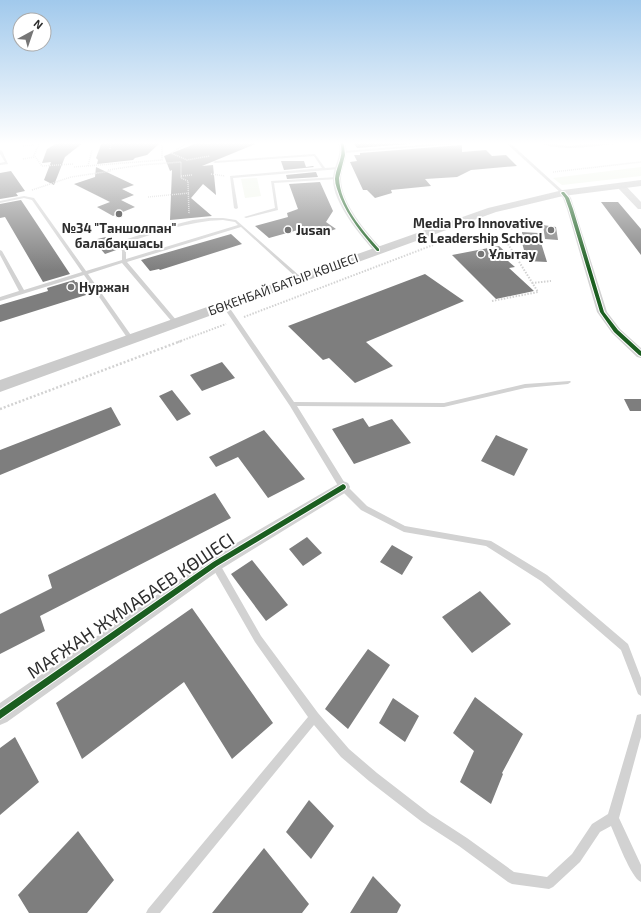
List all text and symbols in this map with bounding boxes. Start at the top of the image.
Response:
north arrow [12,12,52,52]
text: N [32,16,46,32]
marker: №34 "Таншолпан" балабақшасы [114,209,124,219]
place label: Media Pro Innovative & Leadership School [413,215,544,246]
place label: №34 "Таншолпан" балабақшасы [62,220,177,251]
place label: Jusan [296,222,331,238]
marker: Jusan [283,225,293,235]
marker: Media Pro Innovative & Leadership School [546,225,556,235]
place label: Ұлытау [489,246,536,262]
street label: БӨКЕНБАЙ БАТЫР КӨШЕСІ [206,249,360,319]
marker: Ұлытау [476,249,486,259]
place label: Нуржан [79,279,129,295]
marker: Нуржан [66,282,76,292]
street label: МАҒЖАН ЖҰМАБАЕВ КӨШЕСІ [23,528,238,683]

